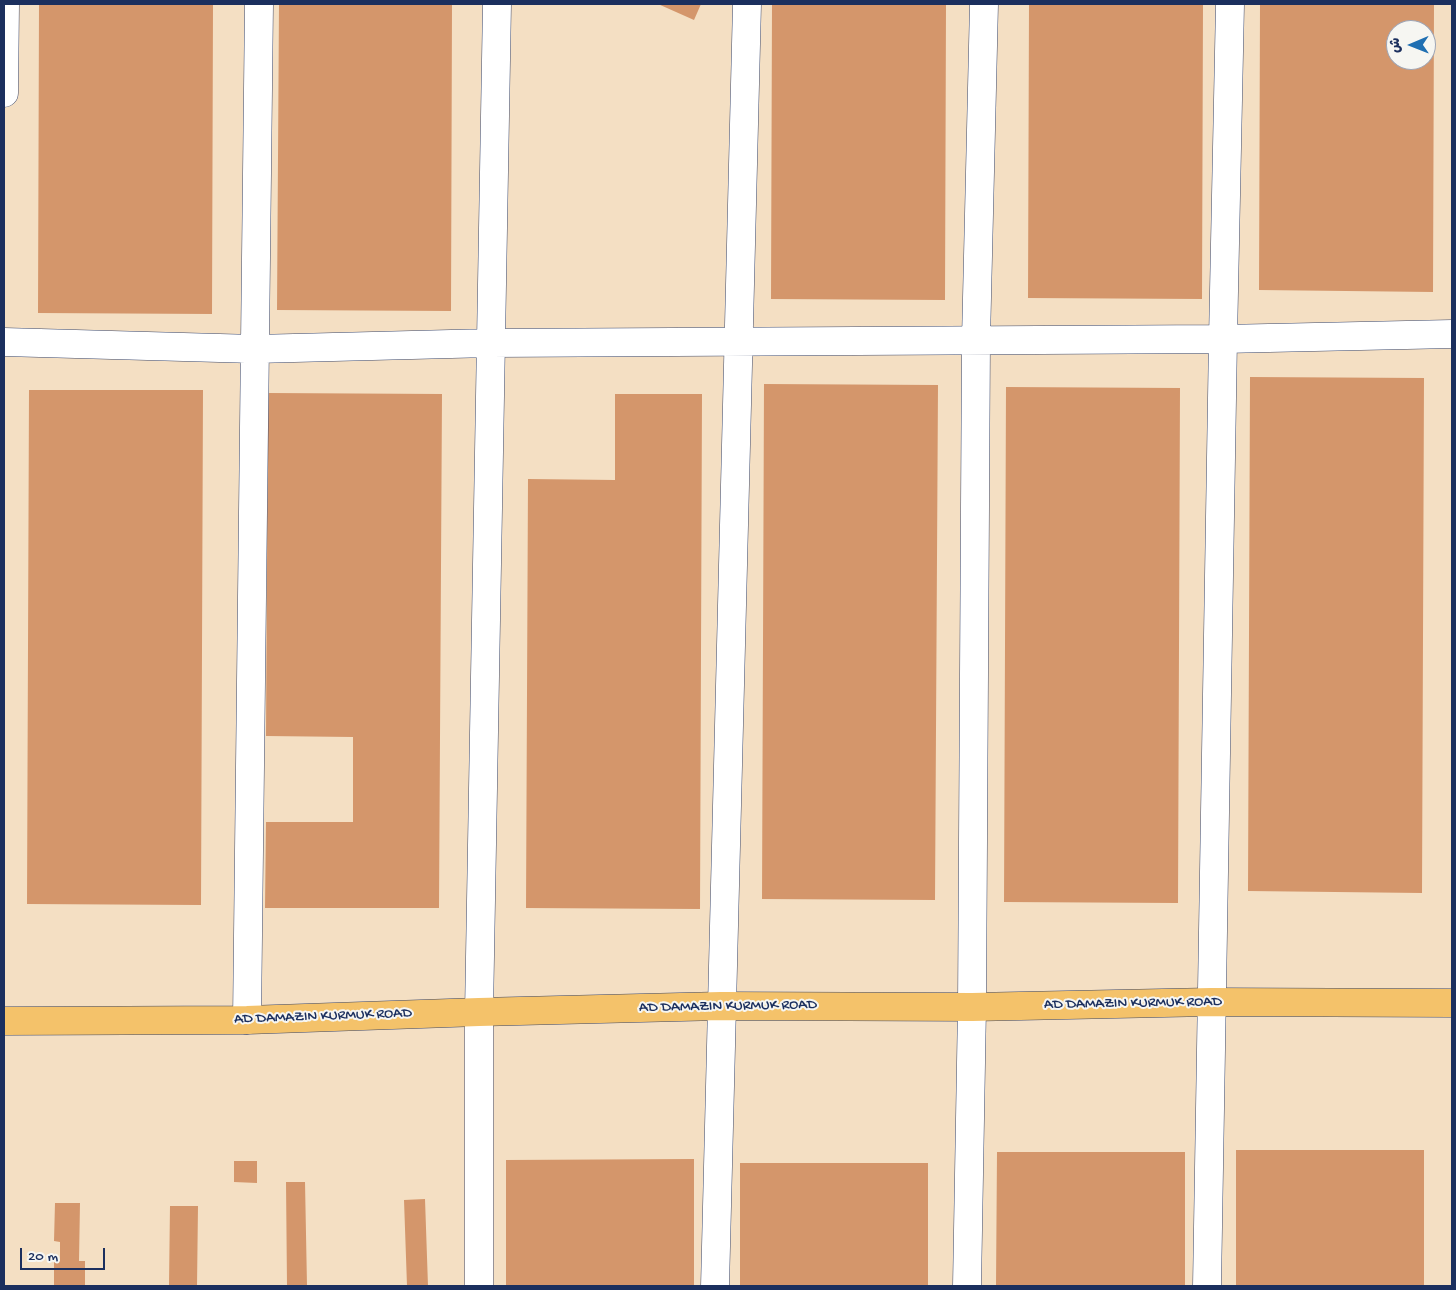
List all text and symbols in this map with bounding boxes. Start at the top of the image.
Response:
north arrow [1386,20,1436,70]
text: ش [1388,37,1405,53]
street label: AD DAMAZIN KURMUK ROAD [1044,993,1222,1015]
street label: AD DAMAZIN KURMUK ROAD [639,996,817,1018]
street label: AD DAMAZIN KURMUK ROAD [234,1005,412,1029]
scale bar [22,1238,108,1270]
text: 20 m [28,1248,58,1266]

